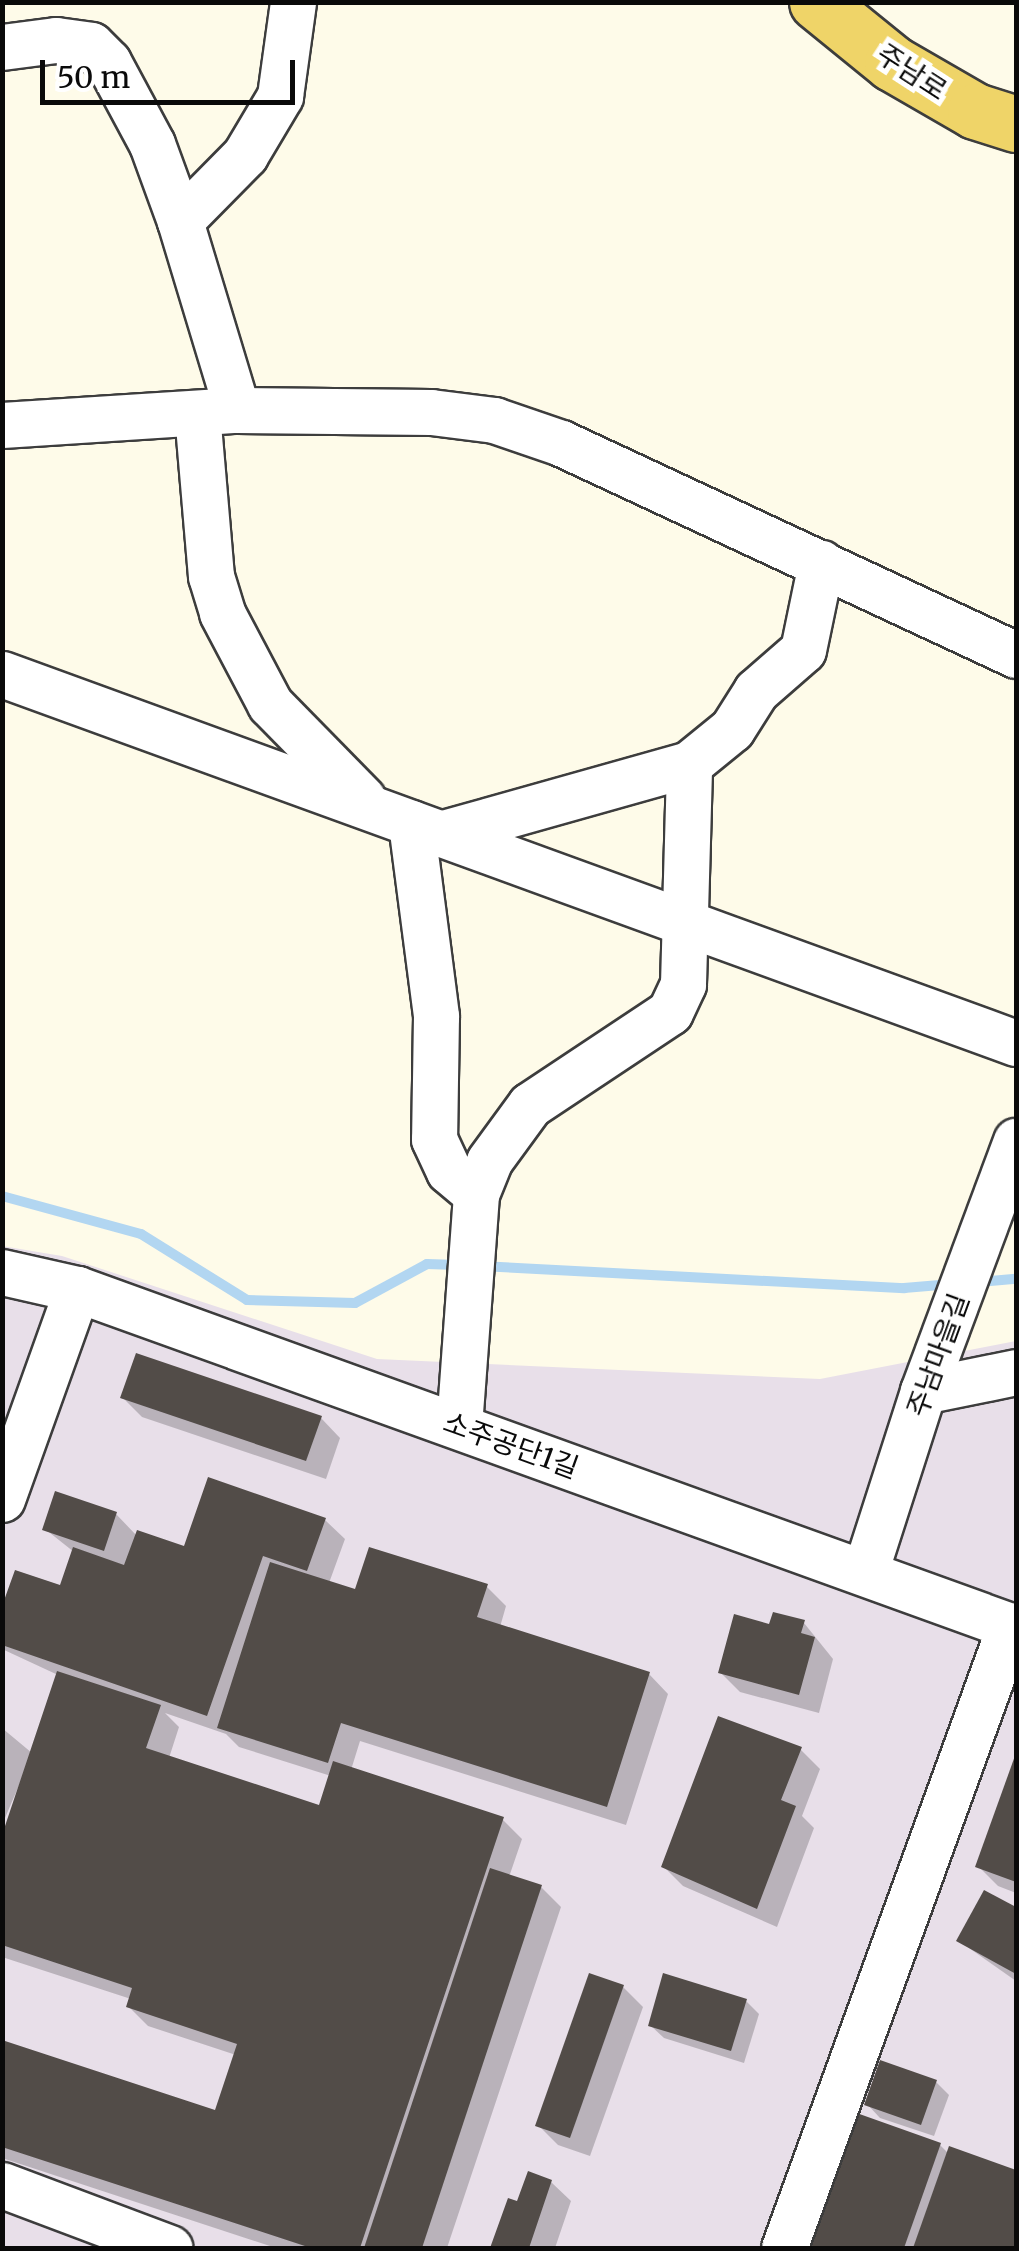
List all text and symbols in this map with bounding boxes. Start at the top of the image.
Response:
street label: 주남로 [870,37,954,107]
scale bar [45,40,300,102]
text: 50 m [57,58,130,96]
street label: 주남마을길 [900,1289,976,1421]
street label: 소주공단1길 [439,1405,583,1485]

